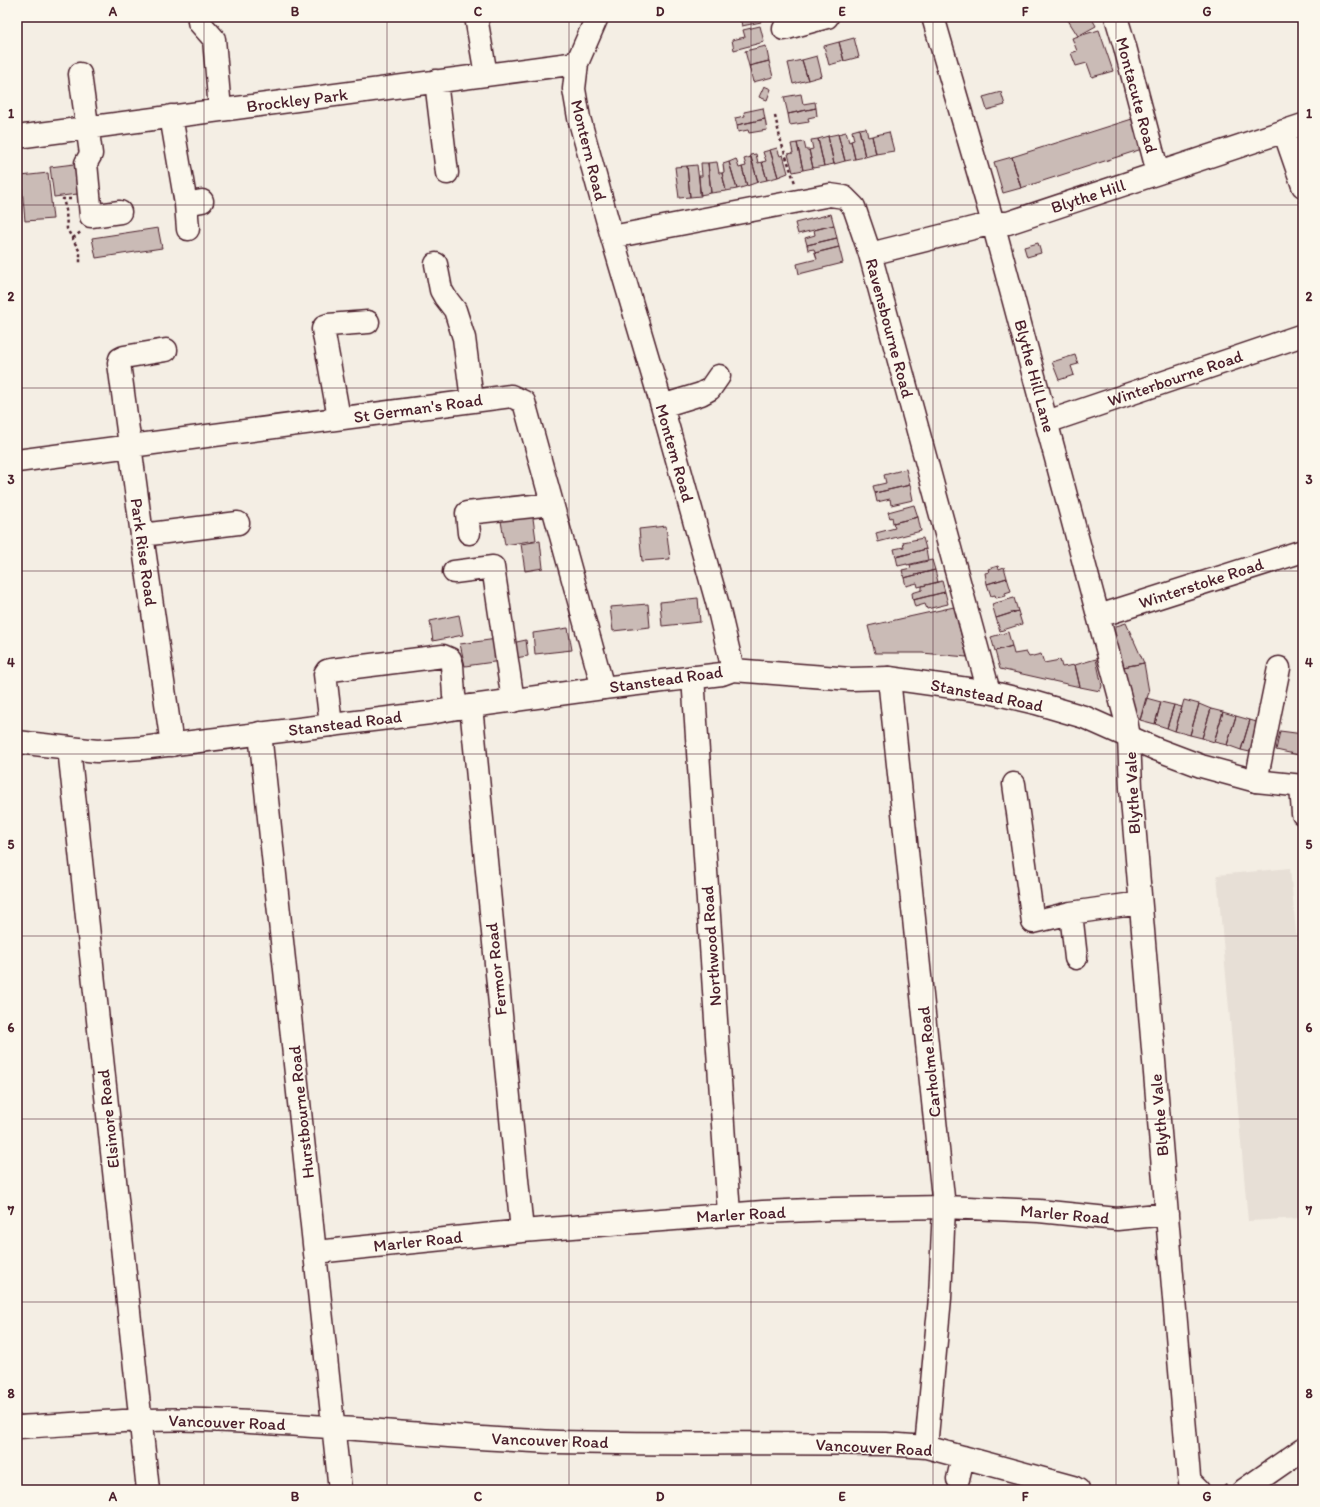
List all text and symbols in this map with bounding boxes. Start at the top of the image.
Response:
text: A [108,4,118,19]
text: B [291,4,300,19]
text: C [474,4,483,19]
text: D [656,4,665,19]
text: E [838,4,846,19]
text: F [1022,4,1029,19]
text: G [1203,4,1212,19]
street label: Montacute Road [1112,35,1162,155]
street label: Brockley Park [245,84,349,116]
street label: Montern Road [567,98,611,202]
text: 1 [8,106,14,121]
text: 1 [1306,106,1312,121]
street label: Blythe Hill [1048,175,1128,217]
street label: Ravensbourne Road [862,256,918,401]
text: 2 [8,289,15,304]
text: 2 [1306,289,1313,304]
street label: Blythe Hill Lane [1010,317,1060,435]
street label: Winterbourne Road [1105,345,1246,411]
street label: St German's Road [352,389,484,427]
street label: Montem Road [651,402,699,505]
text: 3 [7,472,15,487]
text: 3 [1305,472,1313,487]
street label: Park Rise Road [127,497,162,608]
street label: Winterstoke Road [1136,553,1267,613]
text: 4 [7,655,15,670]
text: 4 [1305,655,1313,670]
street label: Stanstead Road [608,661,725,697]
street label: Stanstead Road [929,674,1046,716]
street label: Stanstead Road [287,706,404,740]
street label: Blythe Vale [1120,751,1144,835]
text: 5 [8,837,15,852]
text: 5 [1306,837,1313,852]
street label: Northwood Road [697,884,725,1007]
street label: Fermor Road [481,921,511,1016]
street label: Carholme Road [913,1006,945,1118]
text: 6 [8,1020,15,1035]
text: 6 [1306,1020,1313,1035]
street label: Hurstbourne Road [284,1044,318,1180]
street label: Elsinore Road [93,1068,123,1170]
street label: Blythe Vale [1145,1073,1173,1157]
street label: Marler Road [1020,1200,1111,1228]
street label: Marler Road [696,1202,787,1226]
text: 7 [7,1203,15,1218]
text: 7 [1305,1203,1313,1218]
street label: Marler Road [372,1226,464,1256]
text: 8 [7,1386,15,1401]
text: 8 [1305,1386,1313,1401]
street label: Vancouver Road [168,1410,286,1434]
street label: Vancouver Road [491,1428,609,1452]
street label: Vancouver Road [815,1434,933,1460]
text: A [108,1489,118,1504]
text: B [291,1489,300,1504]
text: C [474,1489,483,1504]
text: D [656,1489,665,1504]
text: E [838,1489,846,1504]
text: F [1022,1489,1029,1504]
text: G [1203,1489,1212,1504]

